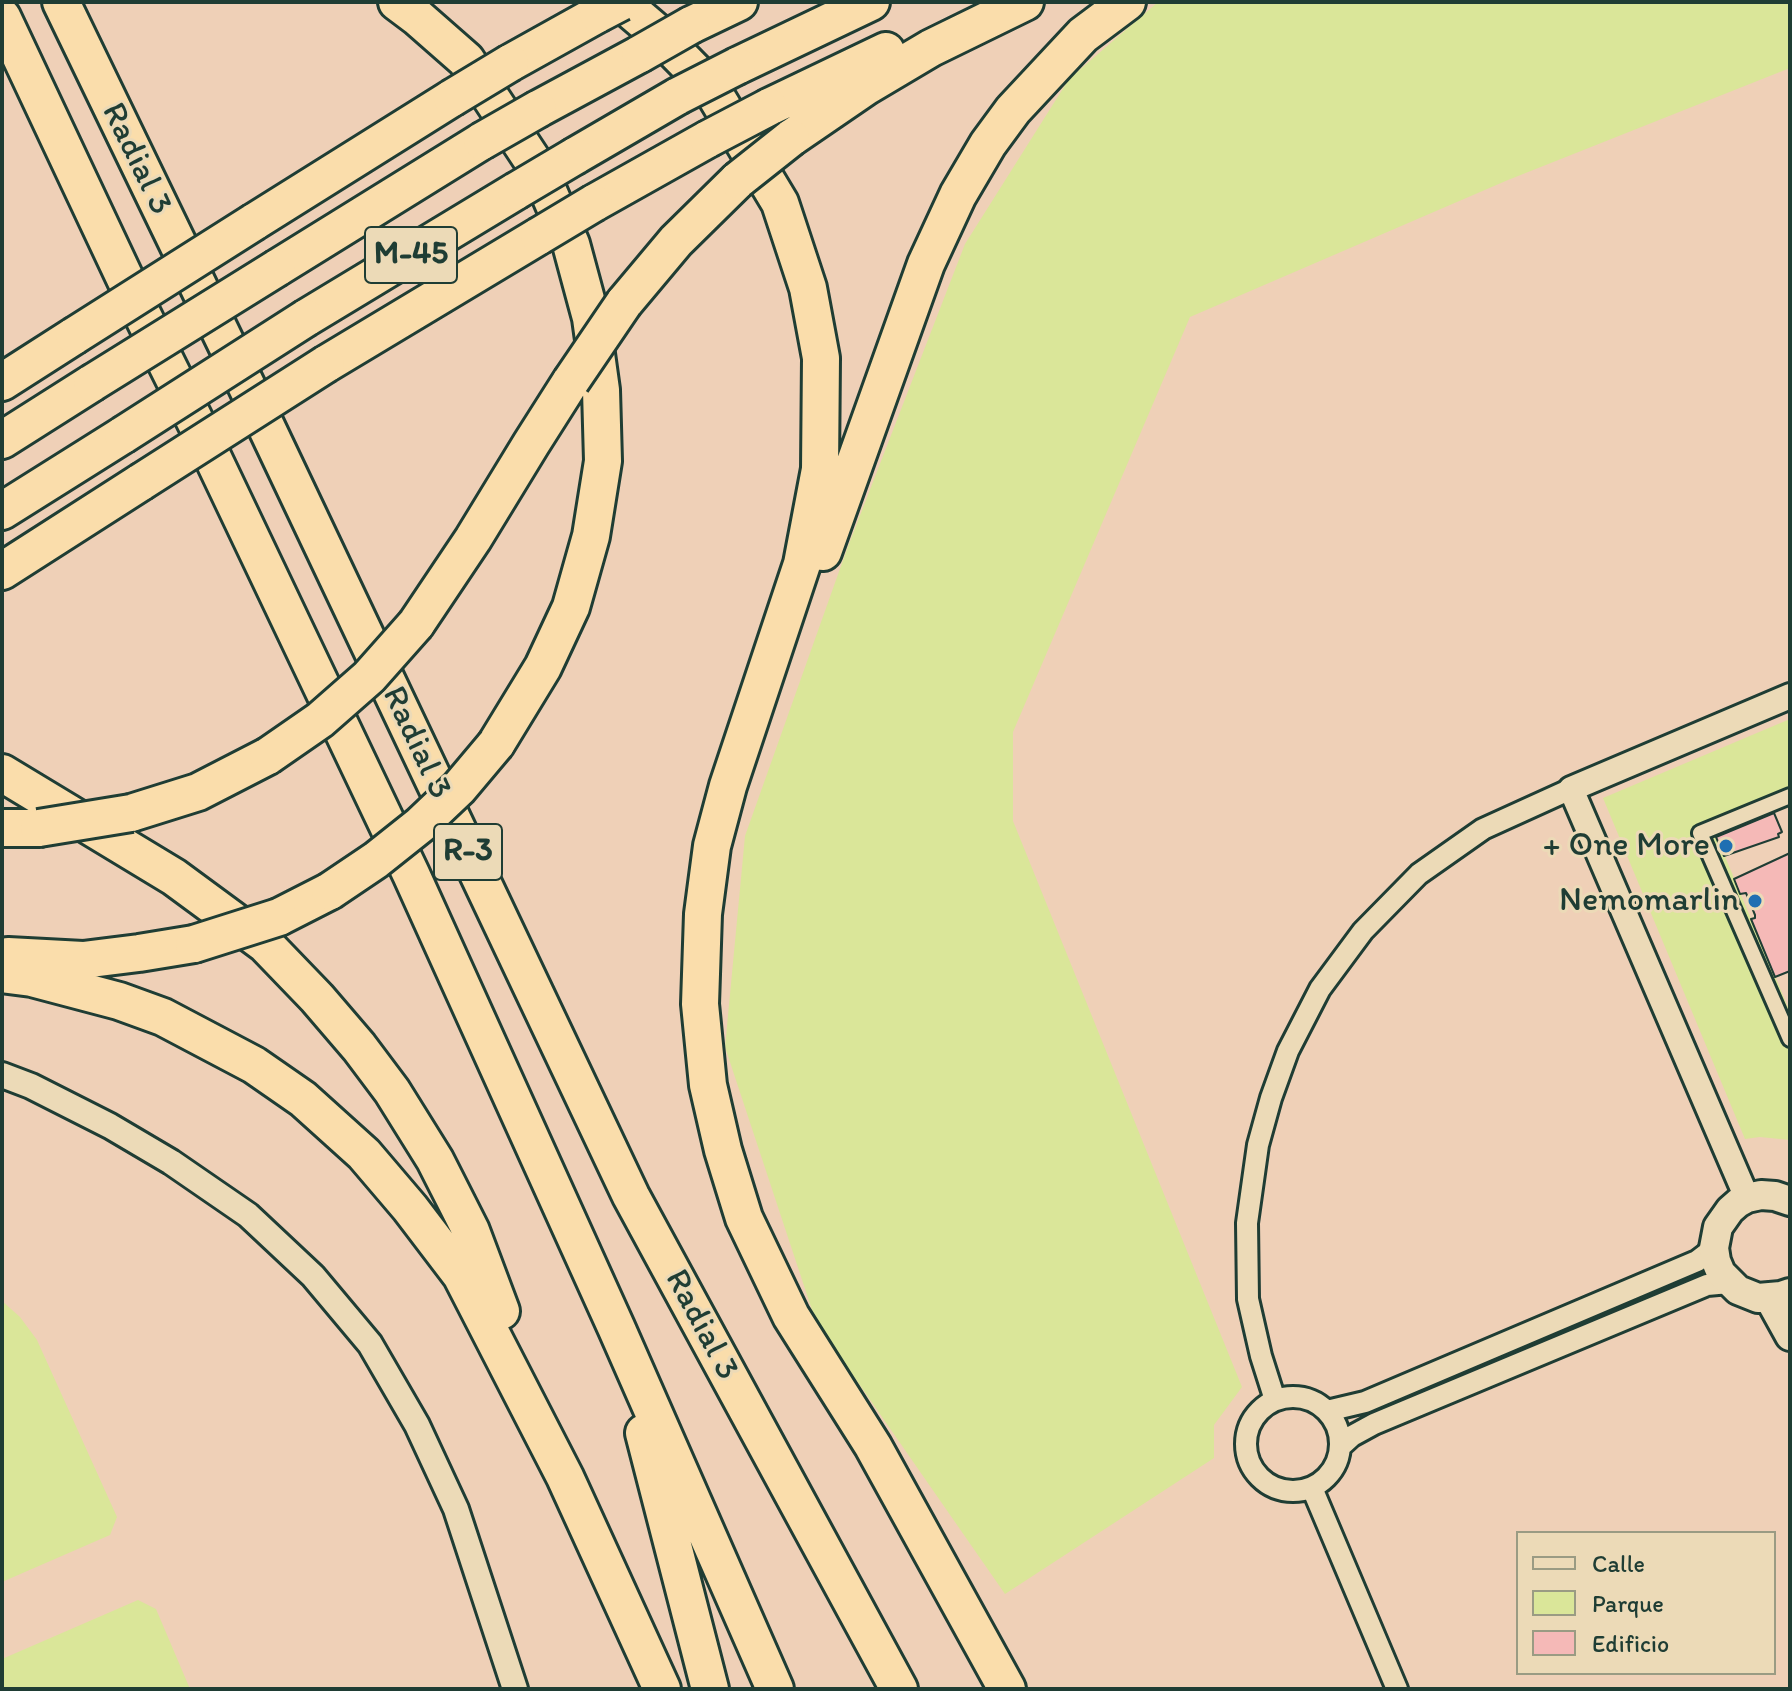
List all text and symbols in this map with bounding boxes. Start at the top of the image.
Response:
street label: Radial 3 [92,97,180,221]
road number: M-45 [365,227,457,283]
street label: Radial 3 [372,680,460,806]
road number: R-3 [434,824,502,880]
place label: + One More [1543,826,1710,866]
marker: + One More [1717,837,1735,855]
place label: Nemomarlin [1559,881,1739,921]
marker: Nemomarlin [1746,892,1764,910]
street label: Radial 3 [655,1263,747,1387]
legend [1516,1531,1776,1675]
text: Calle [1592,1549,1645,1578]
text: Parque [1592,1589,1664,1618]
text: Edificio [1592,1629,1669,1658]

